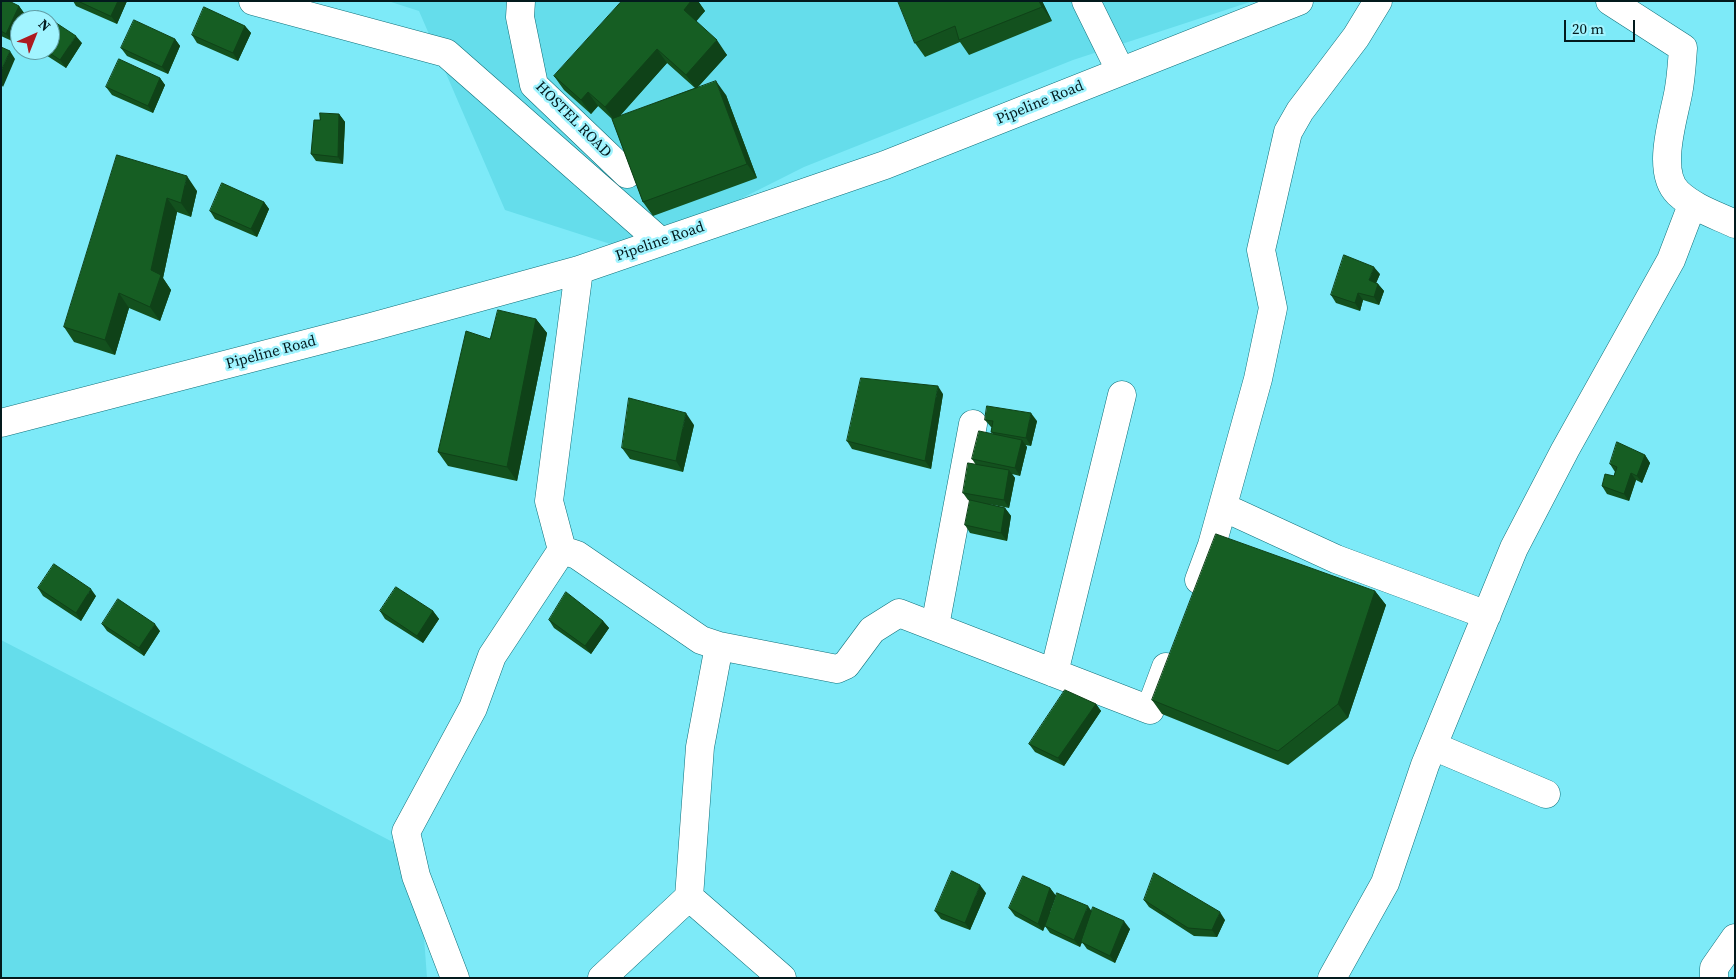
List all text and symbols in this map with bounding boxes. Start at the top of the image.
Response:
north arrow [10,10,60,60]
scale bar [1566,10,1637,42]
text: N [34,14,55,36]
text: 20 m [1572,18,1604,39]
street label: Pipeline Road [994,77,1086,129]
street label: HOSTEL ROAD [531,78,615,162]
street label: Pipeline Road [613,218,707,266]
street label: Pipeline Road [224,332,318,374]

